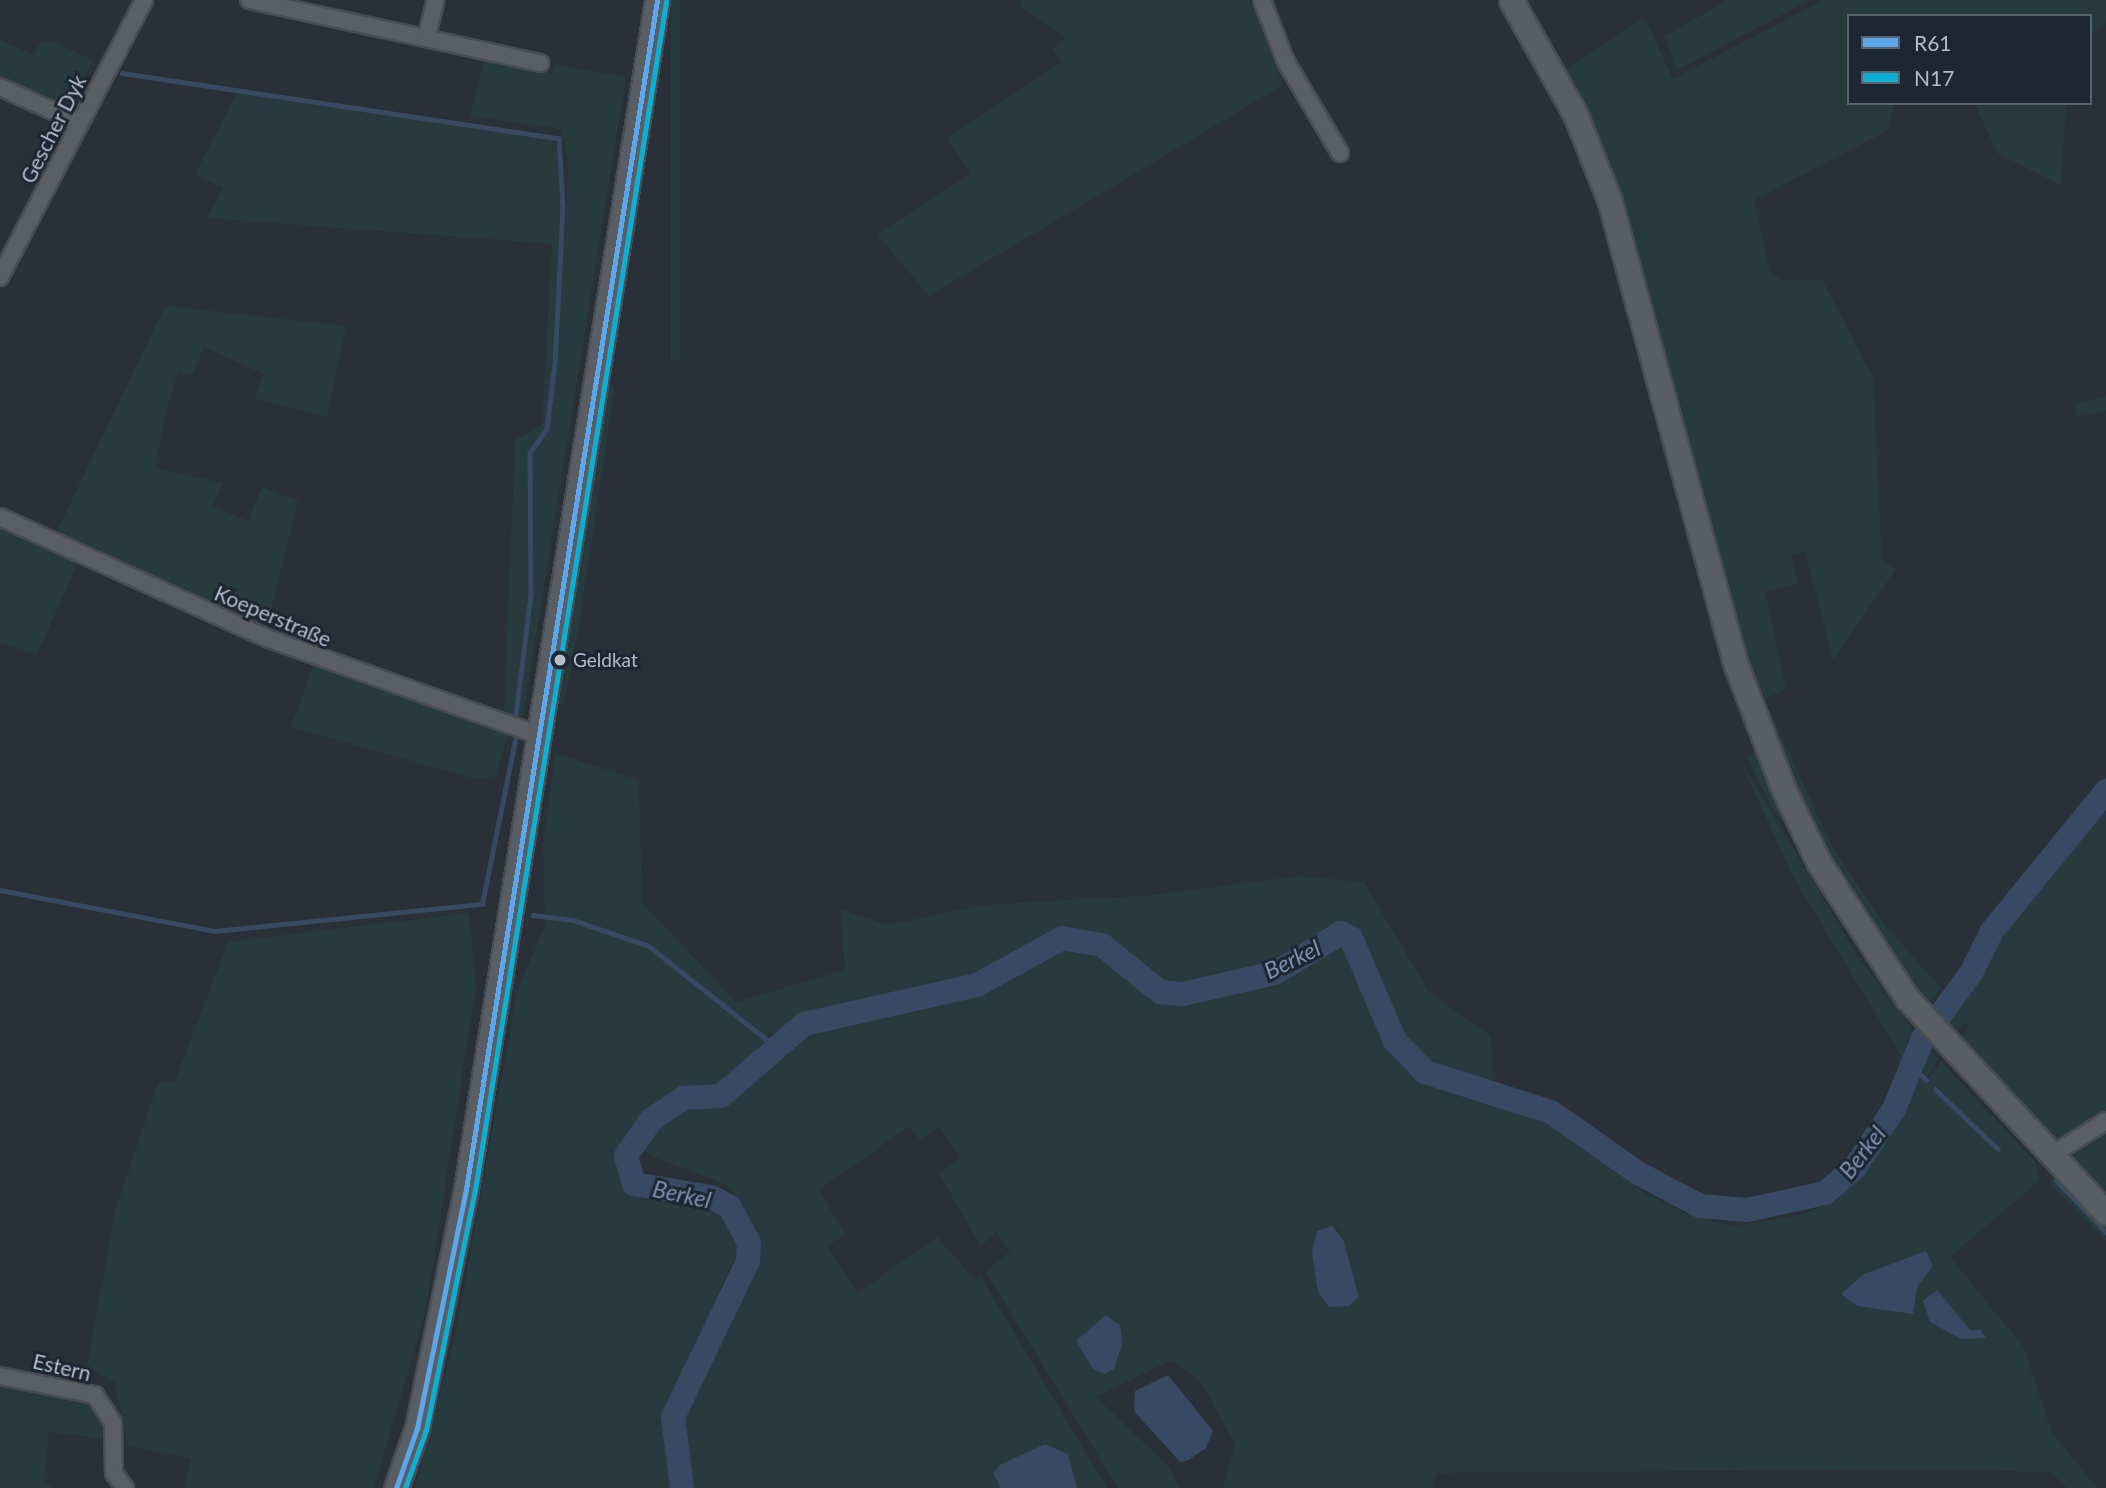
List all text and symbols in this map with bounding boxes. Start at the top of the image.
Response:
legend [1847,14,2092,105]
text: R61 [1914,30,1952,55]
text: N17 [1914,65,1954,90]
street label: Gescher Dyk [15,70,91,188]
street label: Koeperstraße [211,580,335,652]
place label: Geldkat [573,649,638,671]
marker: Geldkat [553,653,567,667]
water label: Berkel [1259,934,1325,984]
water label: Berkel [1833,1120,1891,1184]
water label: Berkel [650,1174,714,1214]
street label: Estern [30,1348,94,1386]

